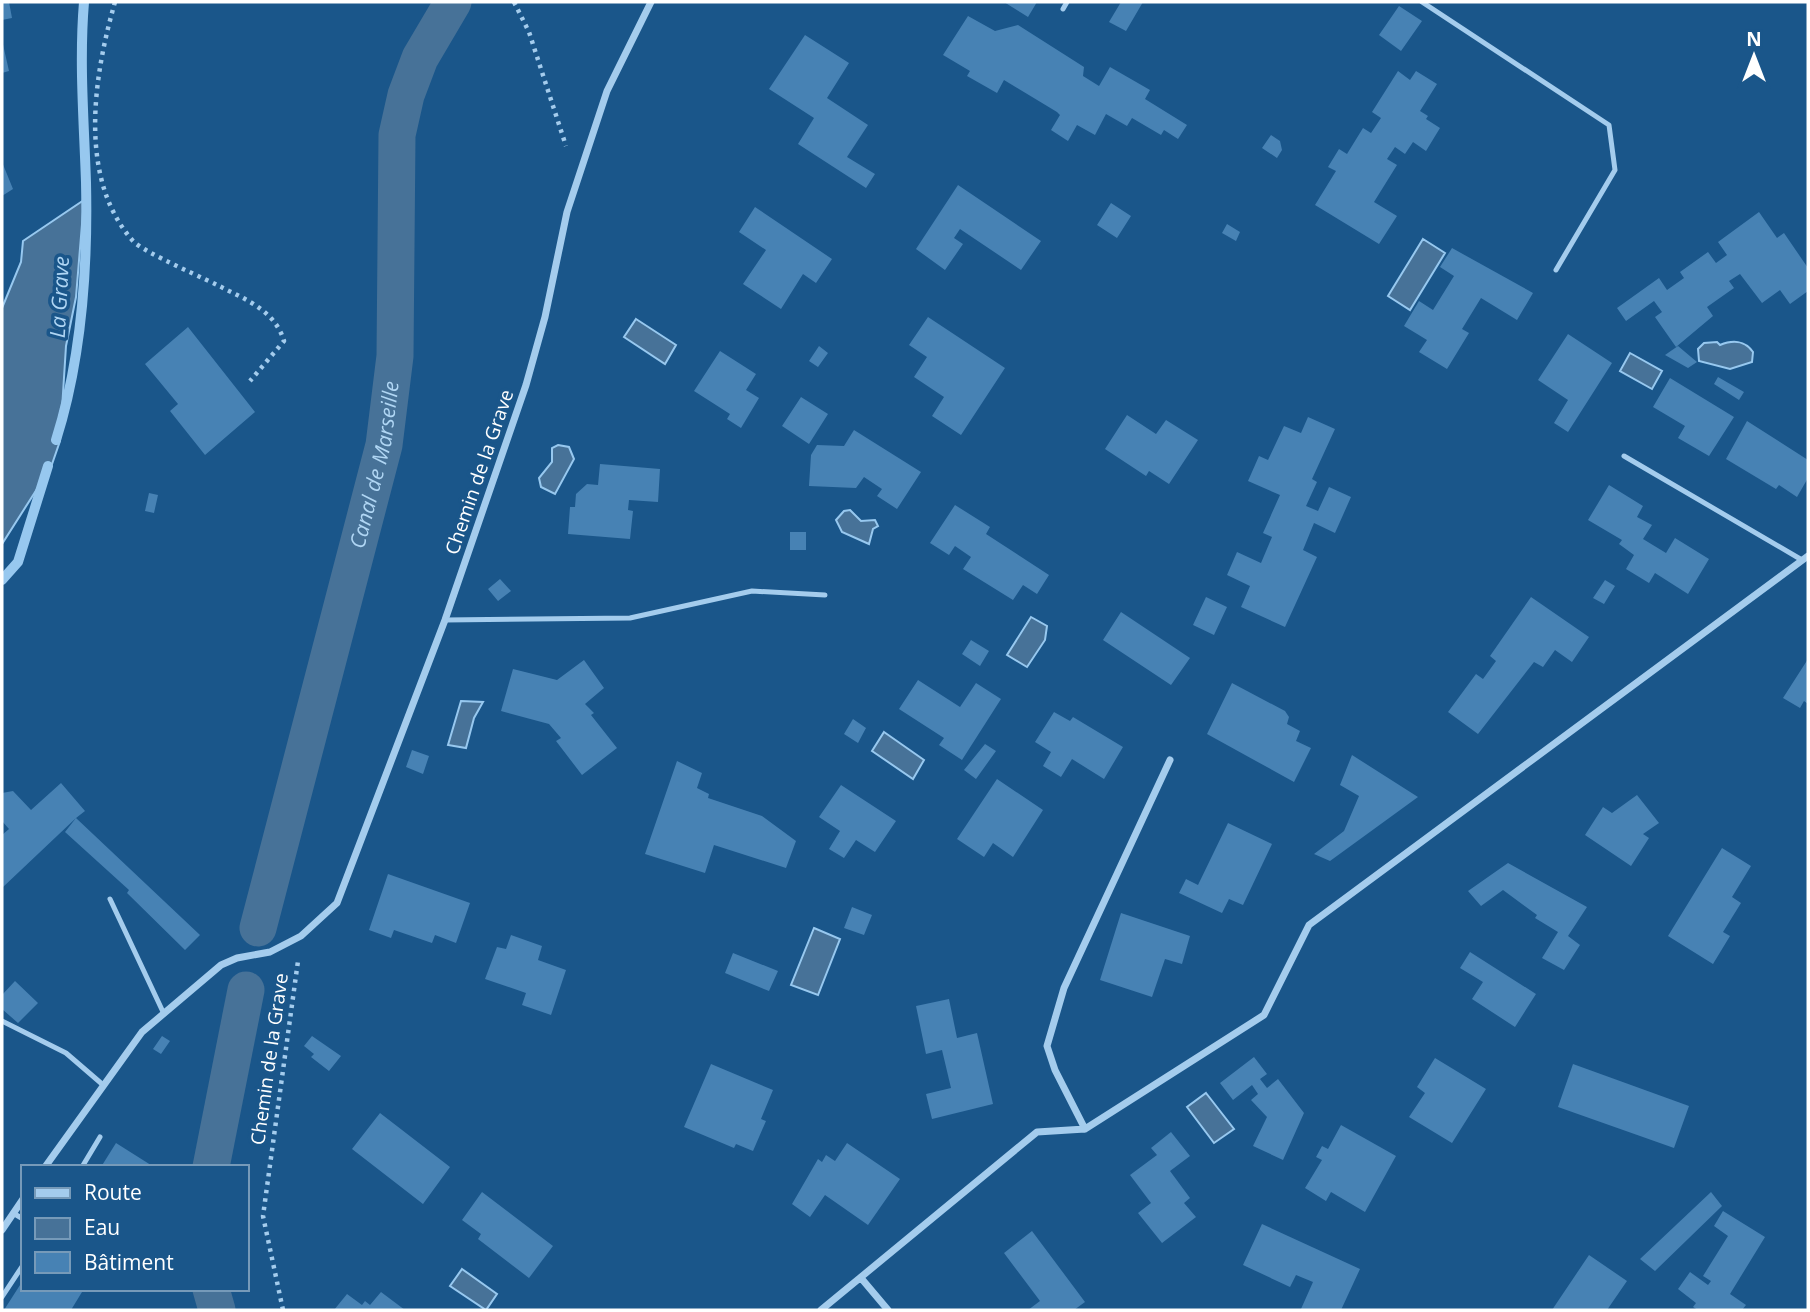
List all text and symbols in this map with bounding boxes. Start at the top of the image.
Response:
north arrow [1719,21,1789,91]
text: N [1746,26,1762,52]
water label: La Grave [43,255,75,339]
water label: Canal de Marseille [343,379,405,551]
street label: Chemin de la Grave [439,386,519,558]
street label: Chemin de la Grave [244,971,294,1147]
legend [21,1165,248,1291]
text: Route [84,1178,142,1206]
text: Eau [84,1213,120,1241]
text: Bâtiment [84,1248,174,1276]

